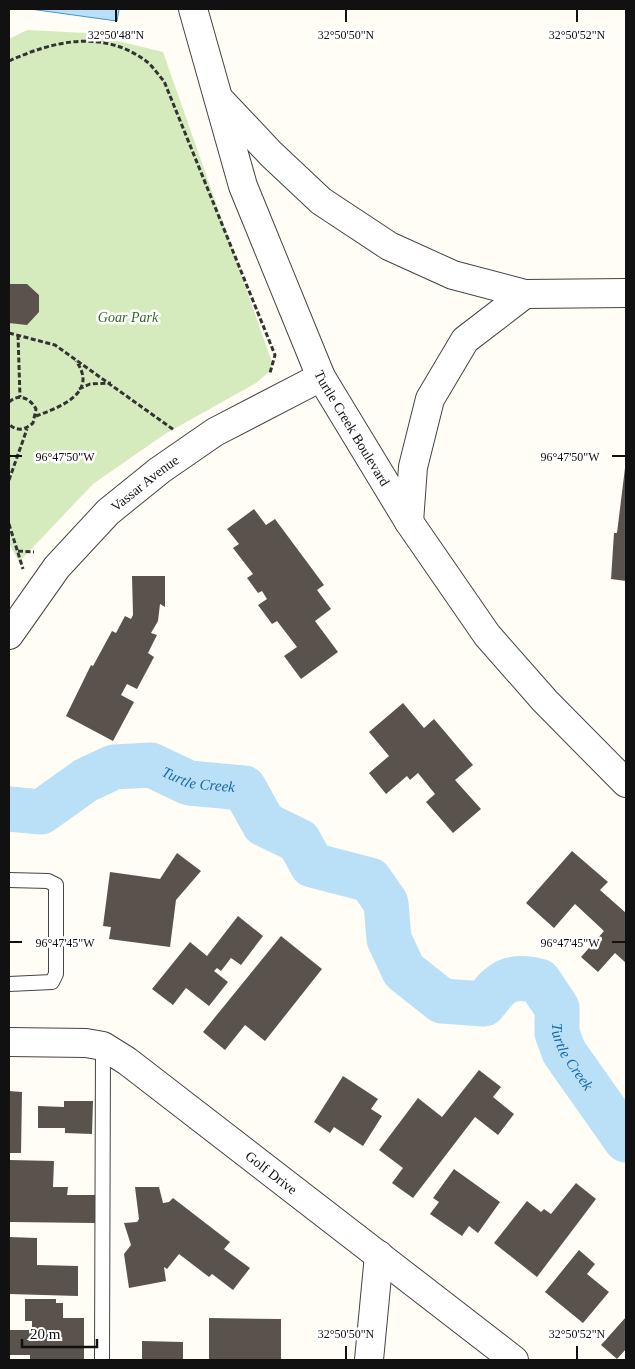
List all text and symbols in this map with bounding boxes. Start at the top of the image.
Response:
text: 32°50'48"N [88,28,145,42]
text: 32°50'50"N [318,28,375,42]
text: 32°50'52"N [549,28,606,42]
park label: Goar Park [98,310,159,325]
street label: Turtle Creek Boulevard [311,368,392,489]
text: 96°47'50"W [35,450,95,464]
text: 96°47'50"W [540,450,600,464]
street label: Vassar Avenue [108,452,182,515]
water label: Turtle Creek [160,763,236,795]
text: 96°47'45"W [35,936,95,950]
text: 96°47'45"W [540,936,600,950]
water label: Turtle Creek [549,1023,596,1093]
street label: Golf Drive [242,1148,300,1198]
scale bar [22,1316,98,1348]
text: 20 m [30,1326,61,1342]
text: 32°50'50"N [318,1327,375,1341]
text: 32°50'52"N [549,1327,606,1341]

